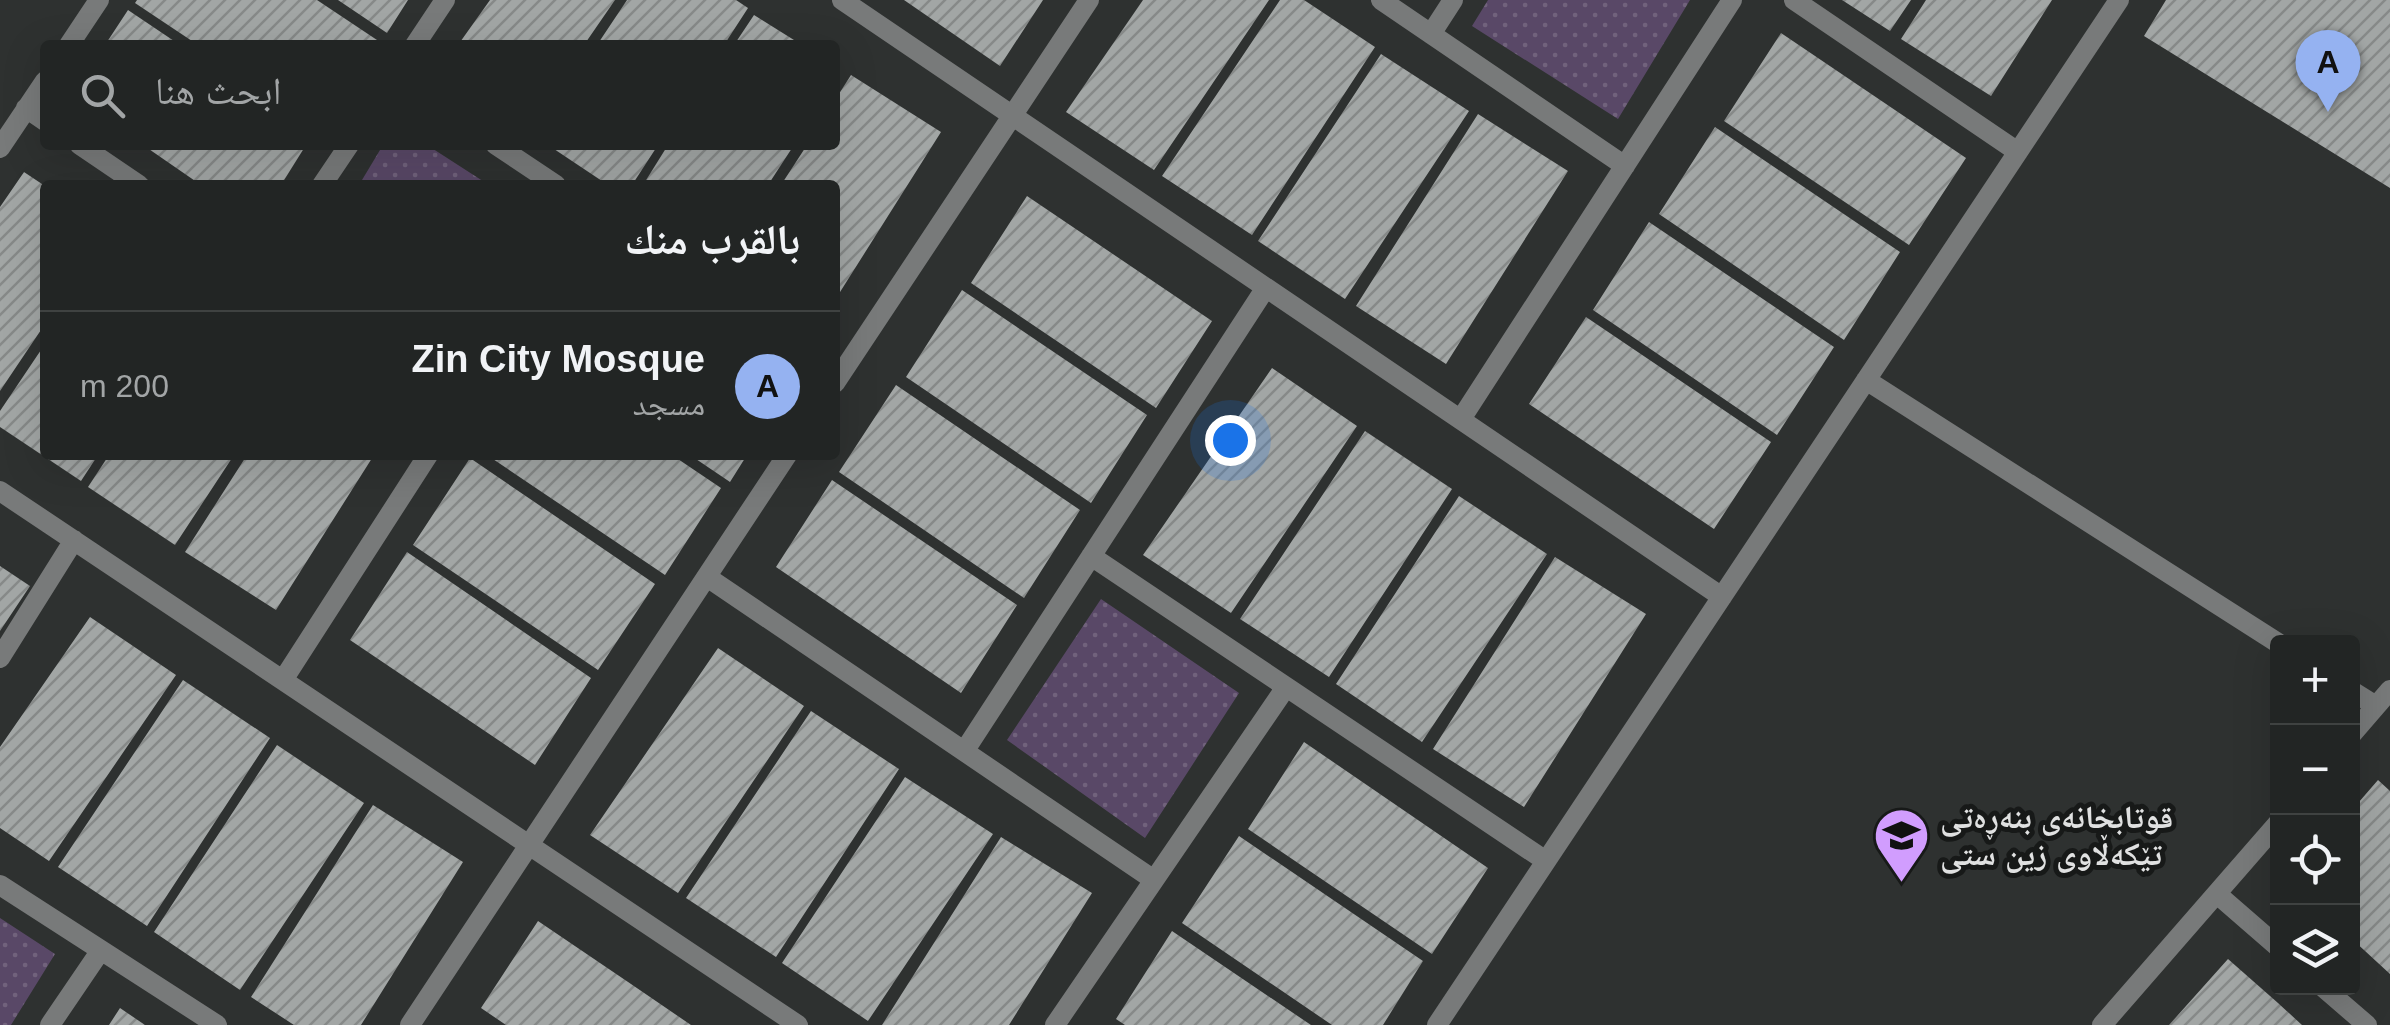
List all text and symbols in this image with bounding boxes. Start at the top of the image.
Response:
pin: A [2296,29,2360,112]
search box [40,40,840,150]
icon: search [75,68,130,123]
text: ابحث هنا [155,70,281,112]
text: بالقرب منك [624,216,800,263]
text: Zin City Mosque [412,338,705,380]
text: 200 m [80,368,169,404]
text: A [756,368,779,404]
text: مسجد [633,386,705,422]
your location [1205,415,1256,466]
map controls [2270,635,2360,995]
button: + [2270,635,2360,725]
button: − [2270,725,2360,815]
place label: قوتابخانەی بنەڕەتی تێکەڵاوی زین ستی [1940,799,2173,874]
school or university icon: قوتابخانەی بنەڕەتی تێکەڵاوی زین ستی [1871,805,1931,884]
button: locate [2270,815,2360,905]
button: layers [2270,905,2360,995]

